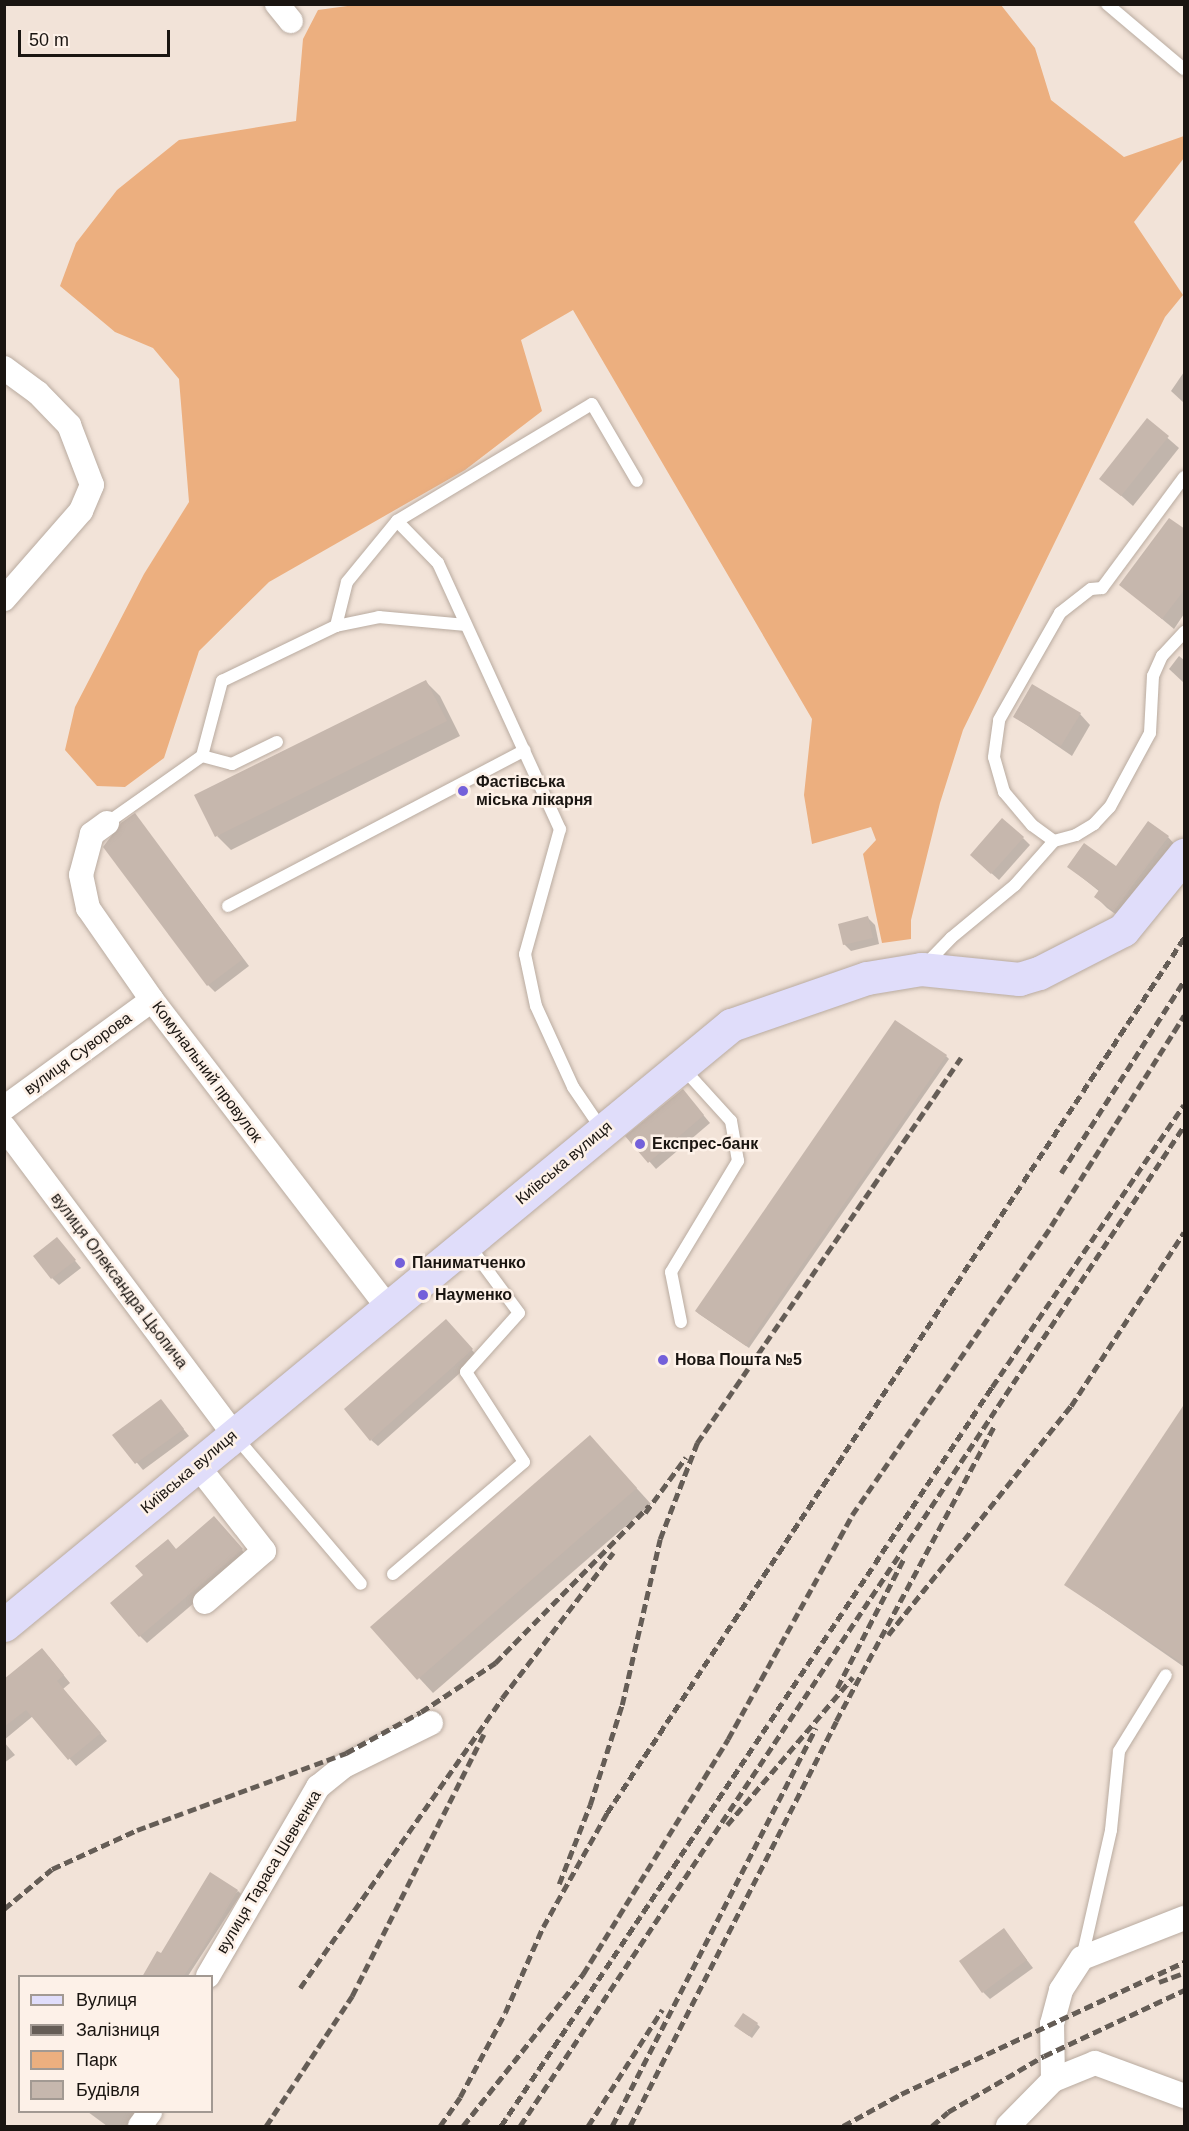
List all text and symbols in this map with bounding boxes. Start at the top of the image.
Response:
scale bar [21,18,172,56]
text: 50 m [29,30,69,50]
place label: Фастівська міська лікарня [476,772,593,810]
marker: Фастівська міська лікарня [454,782,472,800]
street label: Комунальний провулок [148,998,266,1146]
street label: вулиця Суворова [21,1009,135,1099]
street label: Київська вулиця [512,1117,616,1209]
place label: Експрес-банк [652,1134,758,1154]
marker: Експрес-банк [633,1137,647,1151]
street label: вулиця Олександра Цьопича [47,1189,191,1373]
place label: Паниматченко [412,1253,526,1273]
marker: Паниматченко [393,1256,407,1270]
place label: Науменко [435,1285,512,1305]
marker: Науменко [416,1288,430,1302]
place label: Нова Пошта №5 [675,1350,802,1370]
marker: Нова Пошта №5 [656,1353,670,1367]
street label: Київська вулиця [137,1426,241,1518]
street label: вулиця Тараса Шевченка [213,1787,325,1957]
legend [18,1975,213,2113]
text: Вулиця [76,1990,137,2010]
text: Залізниця [76,2020,160,2040]
text: Парк [76,2050,117,2070]
text: Будівля [76,2080,140,2100]

